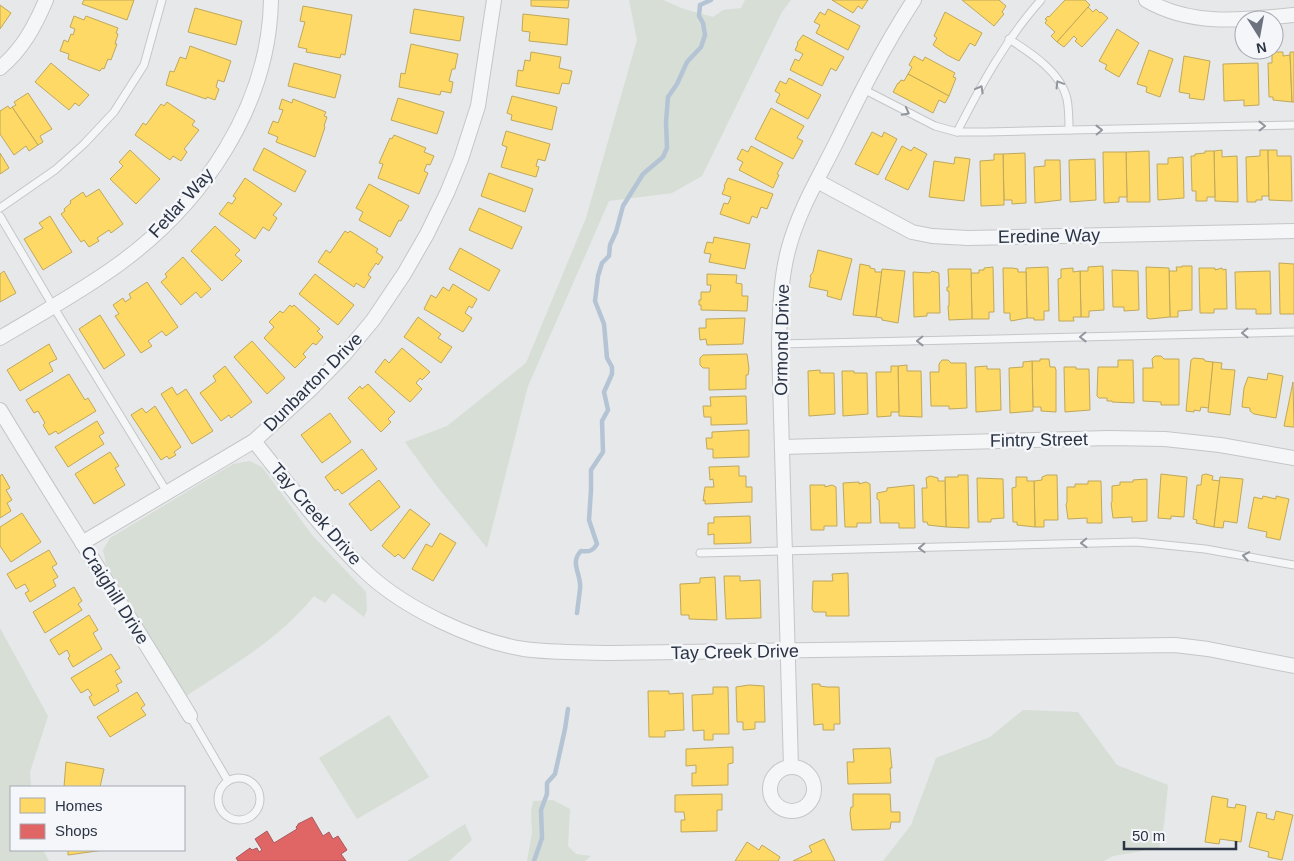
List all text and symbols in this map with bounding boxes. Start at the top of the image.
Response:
north arrow [1234,10,1284,60]
text: N [1255,39,1268,57]
one-way arrow [1056,80,1066,89]
one-way arrow [973,85,983,94]
one-way arrow [901,105,910,115]
one-way arrow [1258,121,1266,131]
one-way arrow [1096,124,1104,135]
street label: Fetlar Way [145,164,217,242]
street label: Eredine Way [998,225,1100,247]
street label: Ormond Drive [771,284,793,396]
one-way arrow [1241,328,1249,338]
street label: Dunbarton Drive [260,329,366,435]
one-way arrow [1079,332,1086,342]
one-way arrow [916,336,924,346]
street label: Fintry Street [990,429,1088,451]
street label: Tay Creek Drive [266,459,366,569]
one-way arrow [1080,538,1088,548]
street label: Craighill Drive [77,542,153,648]
one-way arrow [918,543,926,553]
one-way arrow [1242,552,1250,562]
street label: Tay Creek Drive [671,641,799,663]
legend [10,786,185,851]
text: Homes [55,797,103,814]
scale bar [1124,818,1236,850]
text: Shops [55,822,98,839]
text: 50 m [1132,827,1165,844]

